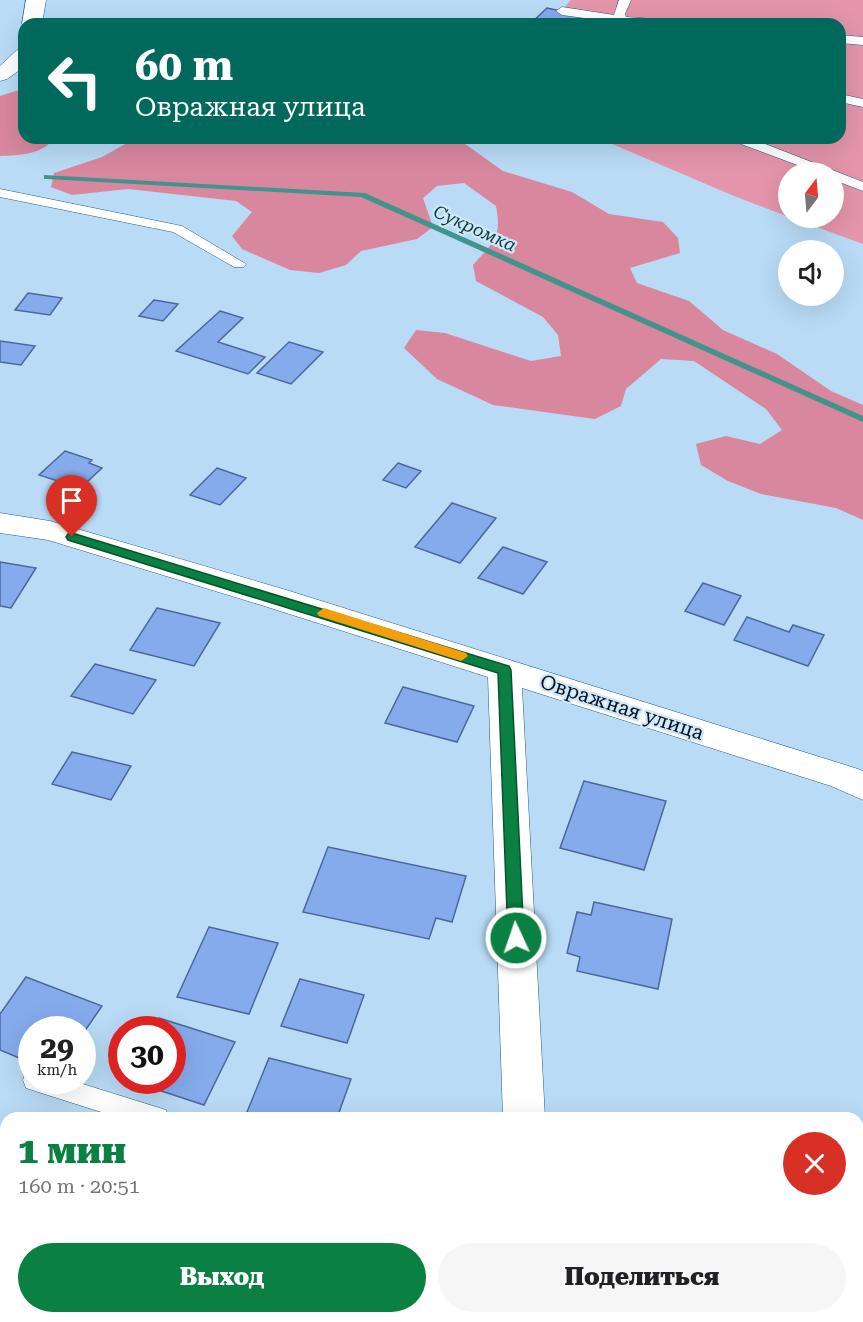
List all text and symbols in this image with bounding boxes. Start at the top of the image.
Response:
text: 60 m [135,41,233,90]
icon: left [36,42,114,120]
text: Овражная улица [135,91,366,123]
north arrow [778,162,844,228]
map controls [778,162,844,306]
water label: Сукромка [430,200,520,256]
button: sound [778,240,844,306]
pin [46,475,97,537]
icon: arrive [55,484,88,517]
street label: Овражная улица [537,669,707,745]
position arrow [484,906,548,970]
speed limit sign: 30 [108,1016,186,1094]
text: 29 [40,1030,74,1065]
text: km/h [37,1061,77,1079]
text: 1 мин [18,1130,126,1172]
button: close [783,1132,846,1195]
text: 160 m · 20:51 [18,1174,140,1198]
button: Выход [18,1243,426,1312]
button: Поделиться [438,1243,846,1312]

